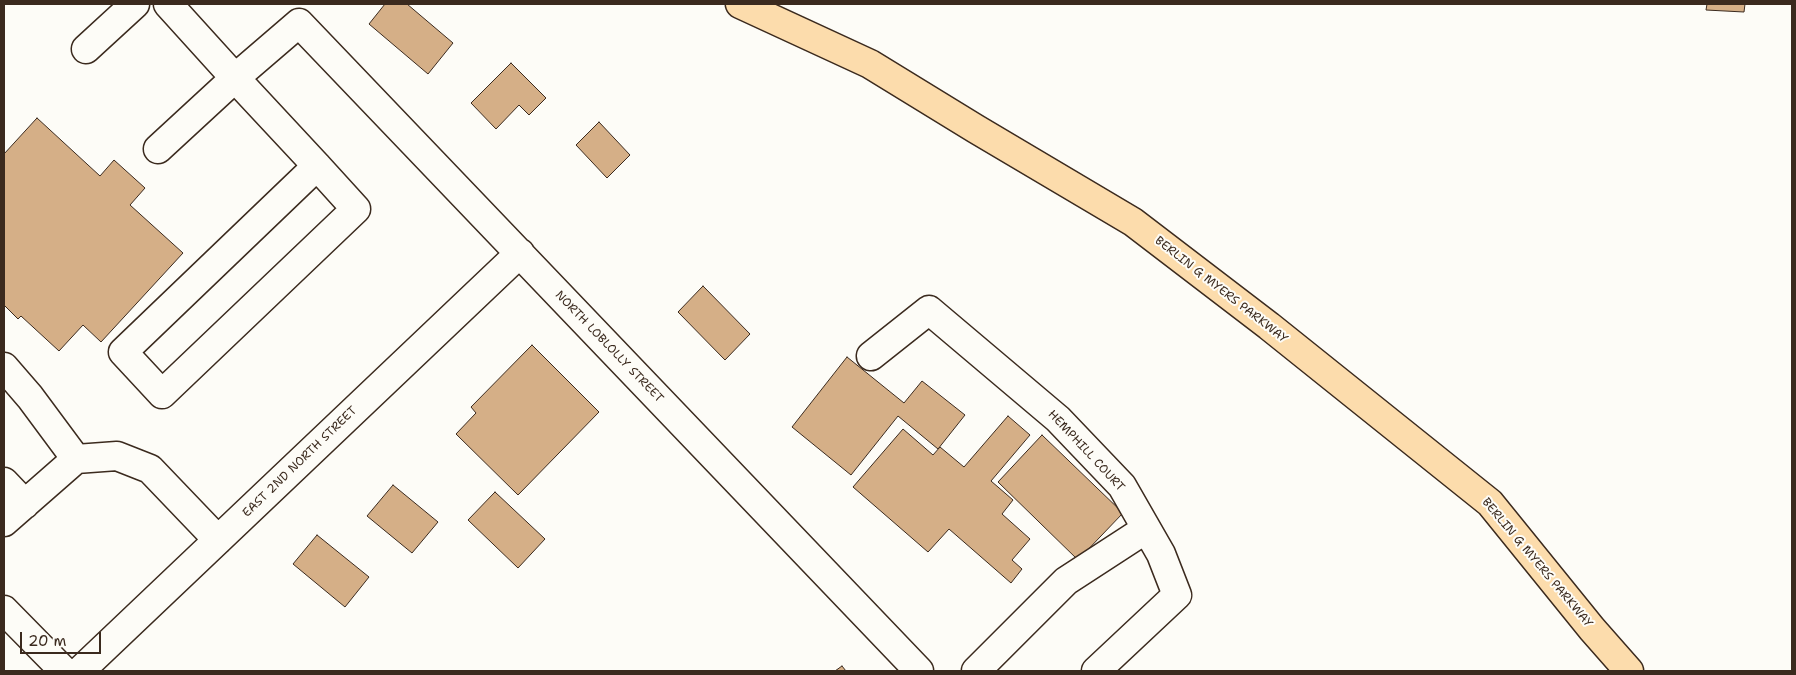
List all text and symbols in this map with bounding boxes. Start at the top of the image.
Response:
street label: BERLIN G MYERS PARKWAY [1152,234,1290,346]
street label: NORTH LOBLOLLY STREET [552,288,666,406]
street label: EAST 2ND NORTH STREET [240,404,360,520]
street label: HEMPHILL COURT [1045,407,1127,495]
street label: BERLIN G MYERS PARKWAY [1479,495,1595,631]
scale bar [22,622,104,654]
text: 20 m [28,631,67,651]

